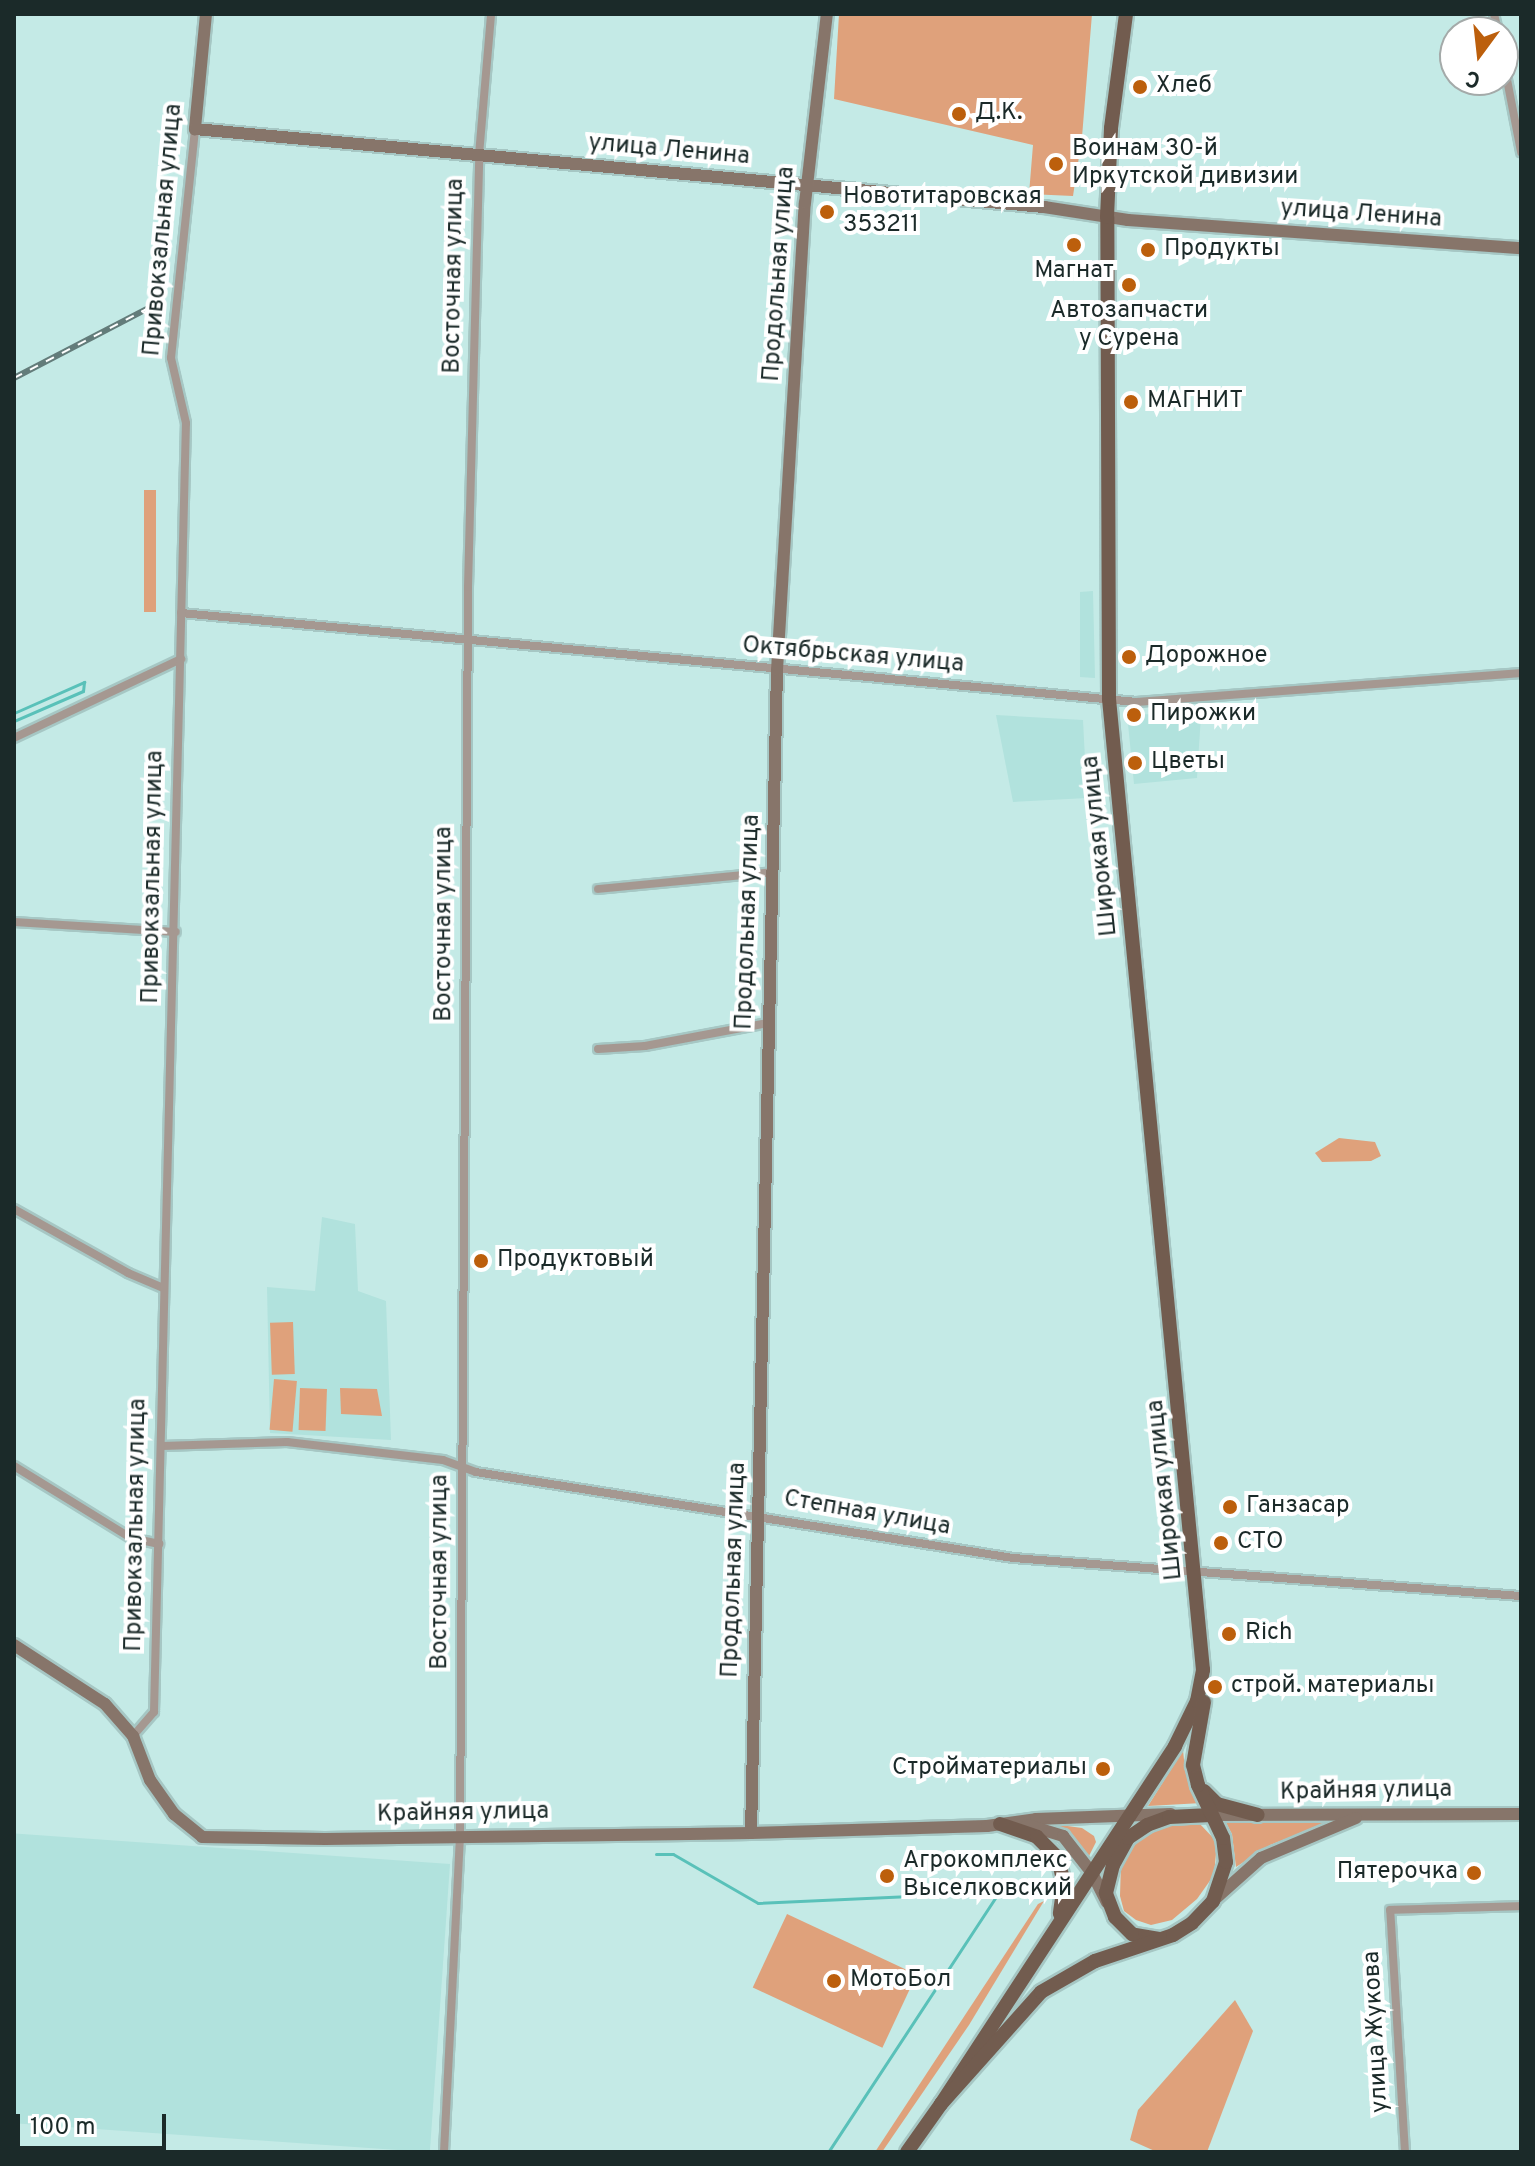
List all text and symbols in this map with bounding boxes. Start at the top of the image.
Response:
north arrow [1439,16,1519,96]
text: С [1463,63,1483,93]
place label: Хлеб [1156,73,1212,101]
marker: Хлеб [1131,78,1149,96]
place label: Д.К. [975,100,1022,128]
street label: Привокзальная улица [139,103,189,357]
marker: Д.К. [950,105,968,123]
street label: улица Ленина [587,130,751,172]
place label: Воинам 30-й Иркутской дивизии [1072,136,1298,192]
marker: Воинам 30-й Иркутской дивизии [1047,155,1065,173]
street label: Продольная улица [758,165,802,383]
street label: Восточная улица [439,178,471,374]
place label: Новотитаровская 353211 [843,184,1042,240]
street label: улица Ленина [1279,195,1443,235]
marker: Новотитаровская 353211 [818,203,836,221]
marker: Магнат [1065,236,1083,254]
place label: Продукты [1164,236,1280,264]
marker: Продукты [1139,241,1157,259]
place label: Магнат [1034,258,1114,286]
marker: Автозапчасти у Сурена [1120,276,1138,294]
place label: Автозапчасти у Сурена [1050,298,1208,354]
place label: МАГНИТ [1147,388,1243,416]
marker: МАГНИТ [1122,393,1140,411]
street label: Октябрьская улица [741,632,965,680]
place label: Дорожное [1145,643,1267,671]
marker: Дорожное [1120,648,1138,666]
place label: Пирожки [1150,701,1256,729]
marker: Пирожки [1125,706,1143,724]
place label: Цветы [1151,749,1225,777]
street label: Привокзальная улица [137,750,171,1004]
street label: Широкая улица [1077,754,1125,938]
marker: Цветы [1126,754,1144,772]
street label: Продольная улица [731,814,767,1030]
street label: Восточная улица [431,826,459,1022]
place label: Продуктовый [497,1247,654,1275]
marker: Продуктовый [472,1252,490,1270]
street label: Привокзальная улица [120,1398,154,1652]
street label: Широкая улица [1142,1398,1190,1582]
street label: Продольная улица [717,1462,753,1678]
street label: Восточная улица [427,1474,455,1670]
street label: Степная улица [781,1485,953,1543]
place label: Ганзасар [1246,1493,1349,1521]
marker: Ганзасар [1221,1498,1239,1516]
place label: СТО [1237,1529,1283,1557]
marker: СТО [1212,1534,1230,1552]
place label: Rich [1245,1620,1293,1648]
marker: Rich [1220,1625,1238,1643]
place label: строй. материалы [1231,1673,1434,1701]
marker: строй. материалы [1206,1678,1224,1696]
place label: Стройматериалы [892,1755,1087,1783]
marker: Стройматериалы [1094,1760,1112,1778]
street label: Крайняя улица [1280,1776,1452,1808]
street label: Крайняя улица [377,1798,549,1830]
place label: Агрокомплекс Выселковский [903,1848,1072,1904]
place label: Пятерочка [1337,1859,1458,1887]
marker: Пятерочка [1465,1864,1483,1882]
marker: Агрокомплекс Выселковский [878,1867,896,1885]
street label: улица Жукова [1358,1950,1396,2114]
place label: МотоБол [850,1967,951,1995]
marker: МотоБол [825,1972,843,1990]
scale bar [20,2098,170,2148]
text: 100 m [30,2113,96,2143]

